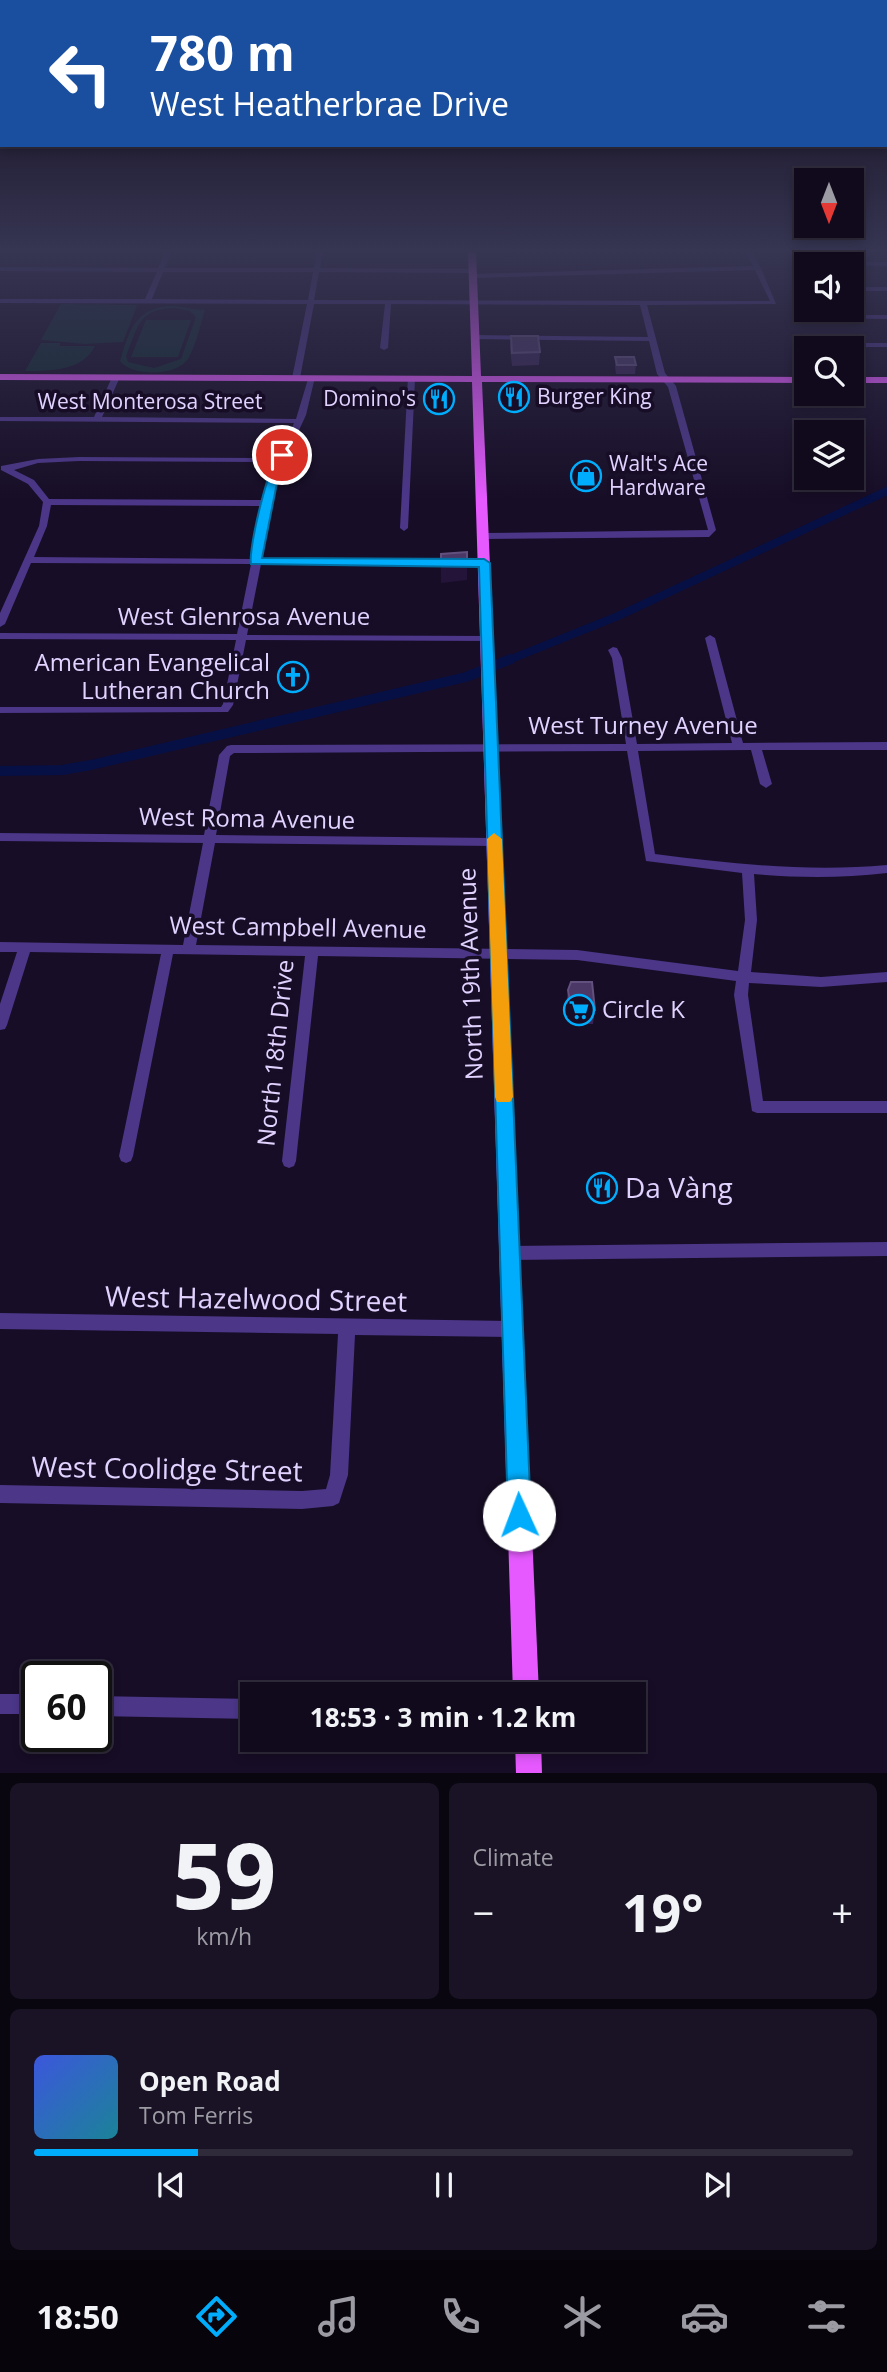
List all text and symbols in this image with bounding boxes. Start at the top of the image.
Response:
text: 780 m [150,19,295,85]
icon: left [35,28,126,119]
text: West Heatherbrae Drive [150,82,509,125]
north arrow [794,168,864,238]
map controls [794,168,864,490]
button: sound [794,252,864,322]
button: search [794,336,864,406]
restaurant icon: Burger King [497,380,531,414]
restaurant icon: Domino's [422,382,456,416]
place label: Burger King [537,382,652,410]
place label: Domino's [323,384,416,412]
street label: West Monterosa Street [38,387,262,415]
button: layers [794,420,864,490]
pin [252,425,312,485]
icon: arrive [263,436,301,474]
place label: Walt's Ace Hardware [609,449,708,501]
shop icon: Walt's Ace Hardware [569,459,603,493]
street label: West Glenrosa Avenue [118,599,370,632]
place label: American Evangelical Lutheran Church [35,645,270,706]
church icon: American Evangelical Lutheran Church [276,660,310,694]
street label: West Turney Avenue [528,708,758,741]
street label: West Roma Avenue [139,799,356,836]
street label: North 19th Avenue [449,867,490,1081]
street label: West Campbell Avenue [169,908,427,945]
street label: North 18th Drive [248,958,301,1148]
place label: Circle K [602,992,685,1025]
supermarket icon: Circle K [562,993,596,1027]
place label: Da Vàng [625,1168,733,1206]
restaurant icon: Da Vàng [585,1171,619,1205]
street label: West Hazelwood Street [105,1276,407,1320]
street label: West Coolidge Street [31,1447,303,1489]
position arrow [482,1478,556,1552]
speed limit sign: 60 [21,1661,112,1752]
text: 18:53 · 3 min · 1.2 km [310,1699,576,1735]
text: 59 [172,1812,276,1936]
text: Climate [473,1841,554,1873]
text: 19° [622,1876,704,1947]
text: − [473,1886,494,1938]
text: + [831,1886,853,1938]
text: km/h [196,1920,252,1952]
text: Open Road [139,2063,281,2099]
text: Tom Ferris [139,2099,253,2131]
icon: previous [152,2166,190,2204]
icon: pause [425,2166,463,2204]
icon: next [698,2166,736,2204]
icon: directions [192,2292,241,2341]
icon: music [314,2292,363,2341]
icon: phone [436,2292,485,2341]
icon: climate [558,2292,607,2341]
icon: car [680,2292,729,2341]
icon: filters [802,2292,851,2341]
text: 18:50 [36,2295,119,2338]

